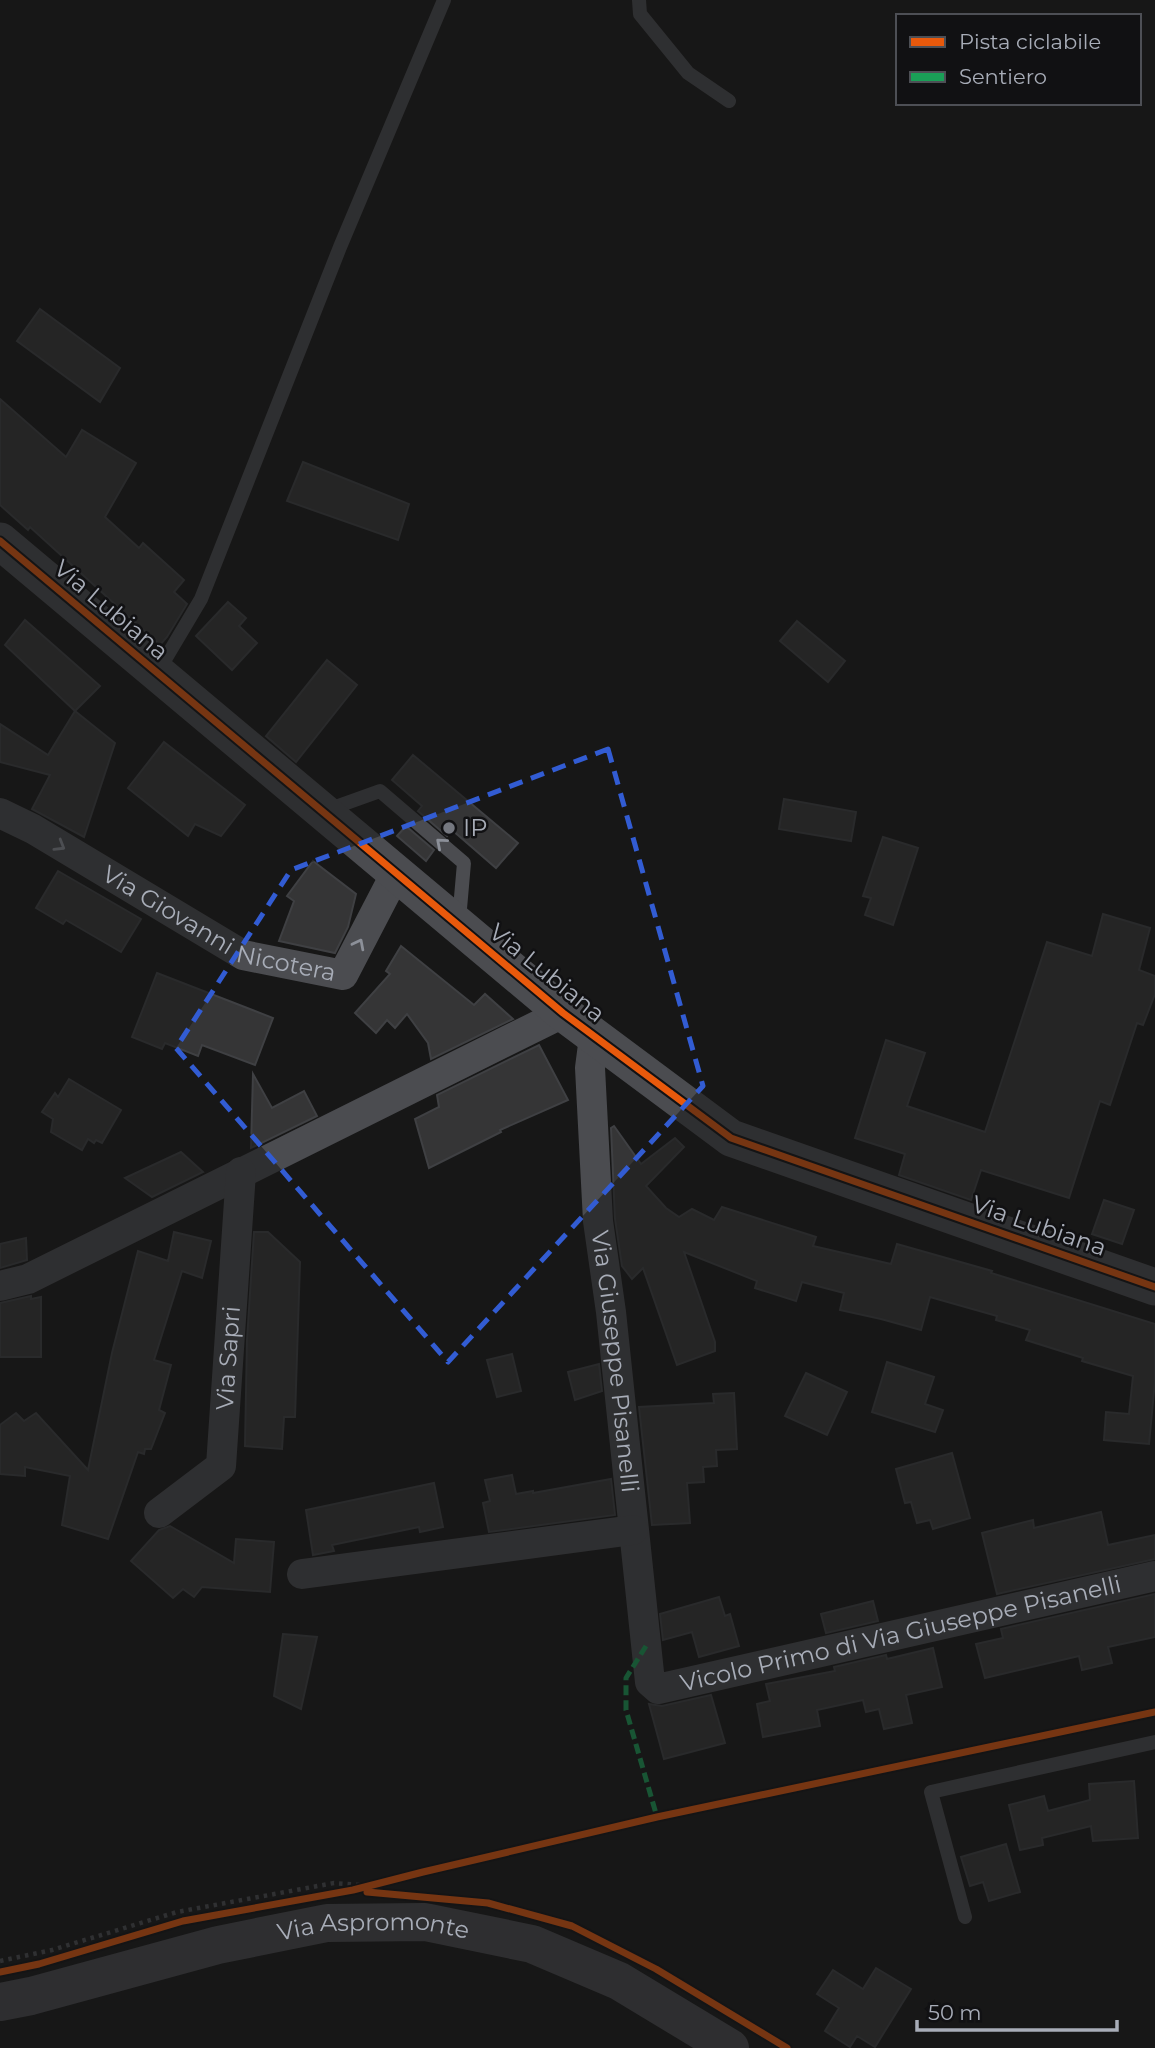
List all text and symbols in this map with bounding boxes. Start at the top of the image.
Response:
legend [896,14,1141,105]
text: Pista ciclabile [959,29,1101,54]
text: Sentiero [959,64,1047,89]
street label: Via Lubiana [48,553,174,666]
place label: IP [463,813,487,842]
marker: IP [441,820,457,836]
one-way arrow [52,837,65,850]
one-way arrow [436,839,449,851]
street label: Via Giovanni Nicotera [97,859,339,987]
street label: Via Lubiana [484,917,611,1028]
one-way arrow [351,939,365,951]
street label: Via Lubiana [968,1189,1110,1262]
street label: Via Giuseppe Pisanelli [586,1228,645,1494]
street label: Via Sapri [210,1305,246,1411]
street label: Vicolo Primo di Via Giuseppe Pisanelli [677,1569,1124,1697]
street label: Via Aspromonte [275,1907,472,1947]
scale bar [917,1988,1116,2032]
text: 50 m [928,2000,982,2025]

